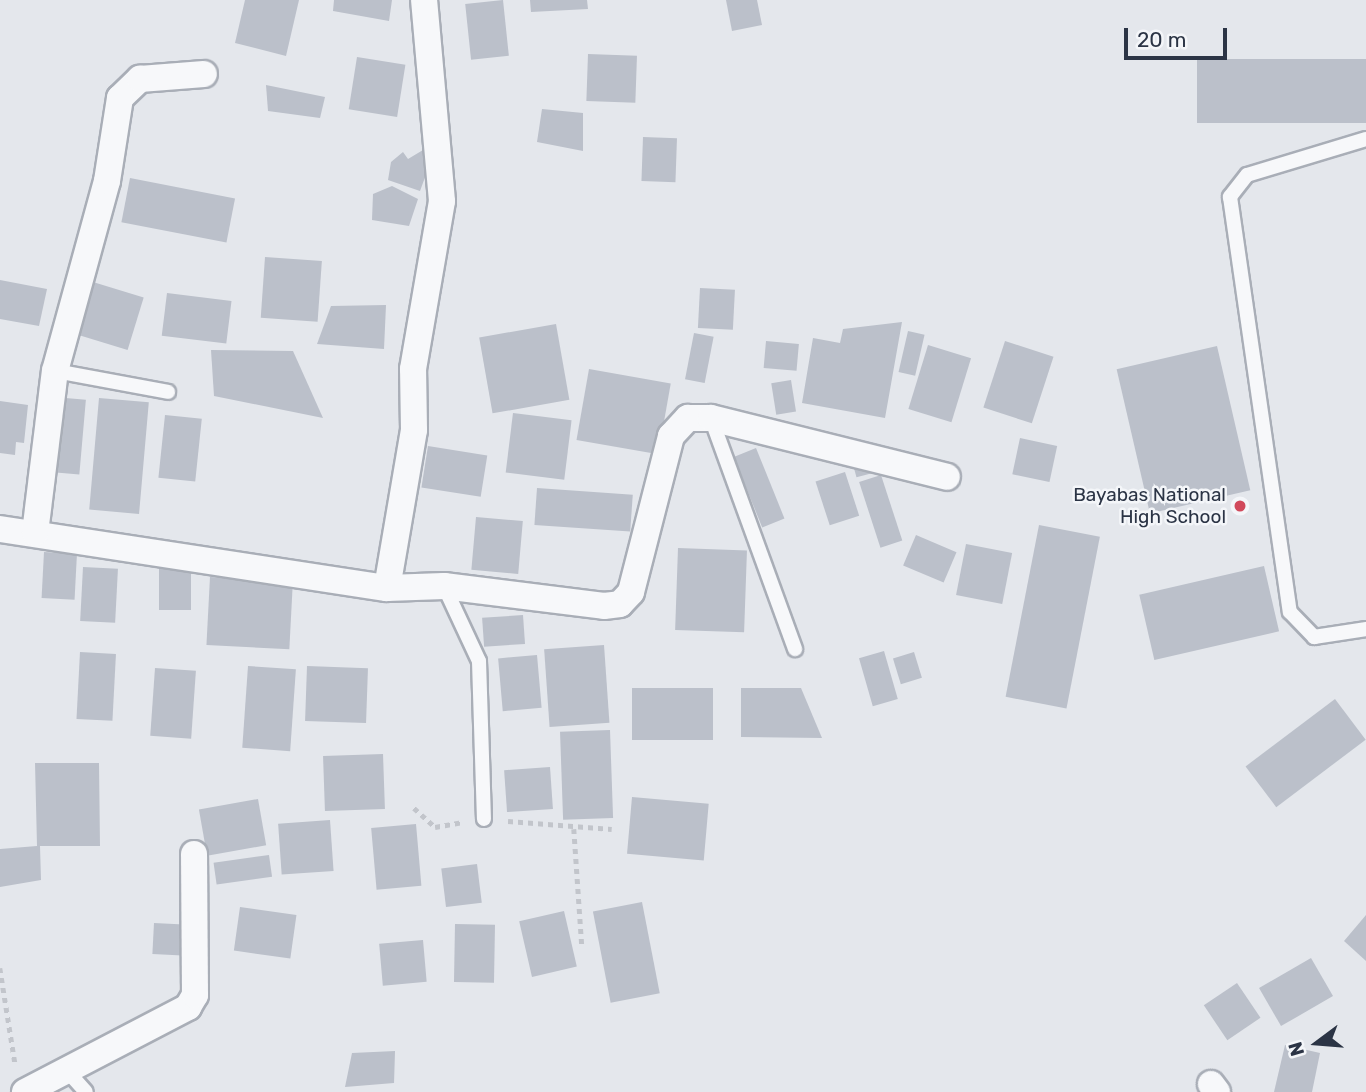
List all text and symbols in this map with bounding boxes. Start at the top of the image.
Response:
scale bar [1128,14,1231,58]
text: 20 m [1137,27,1186,52]
place label: Bayabas National High School [1073,484,1226,528]
marker: Bayabas National High School [1232,498,1248,514]
north arrow [1282,1008,1352,1078]
text: N [1283,1039,1309,1059]

